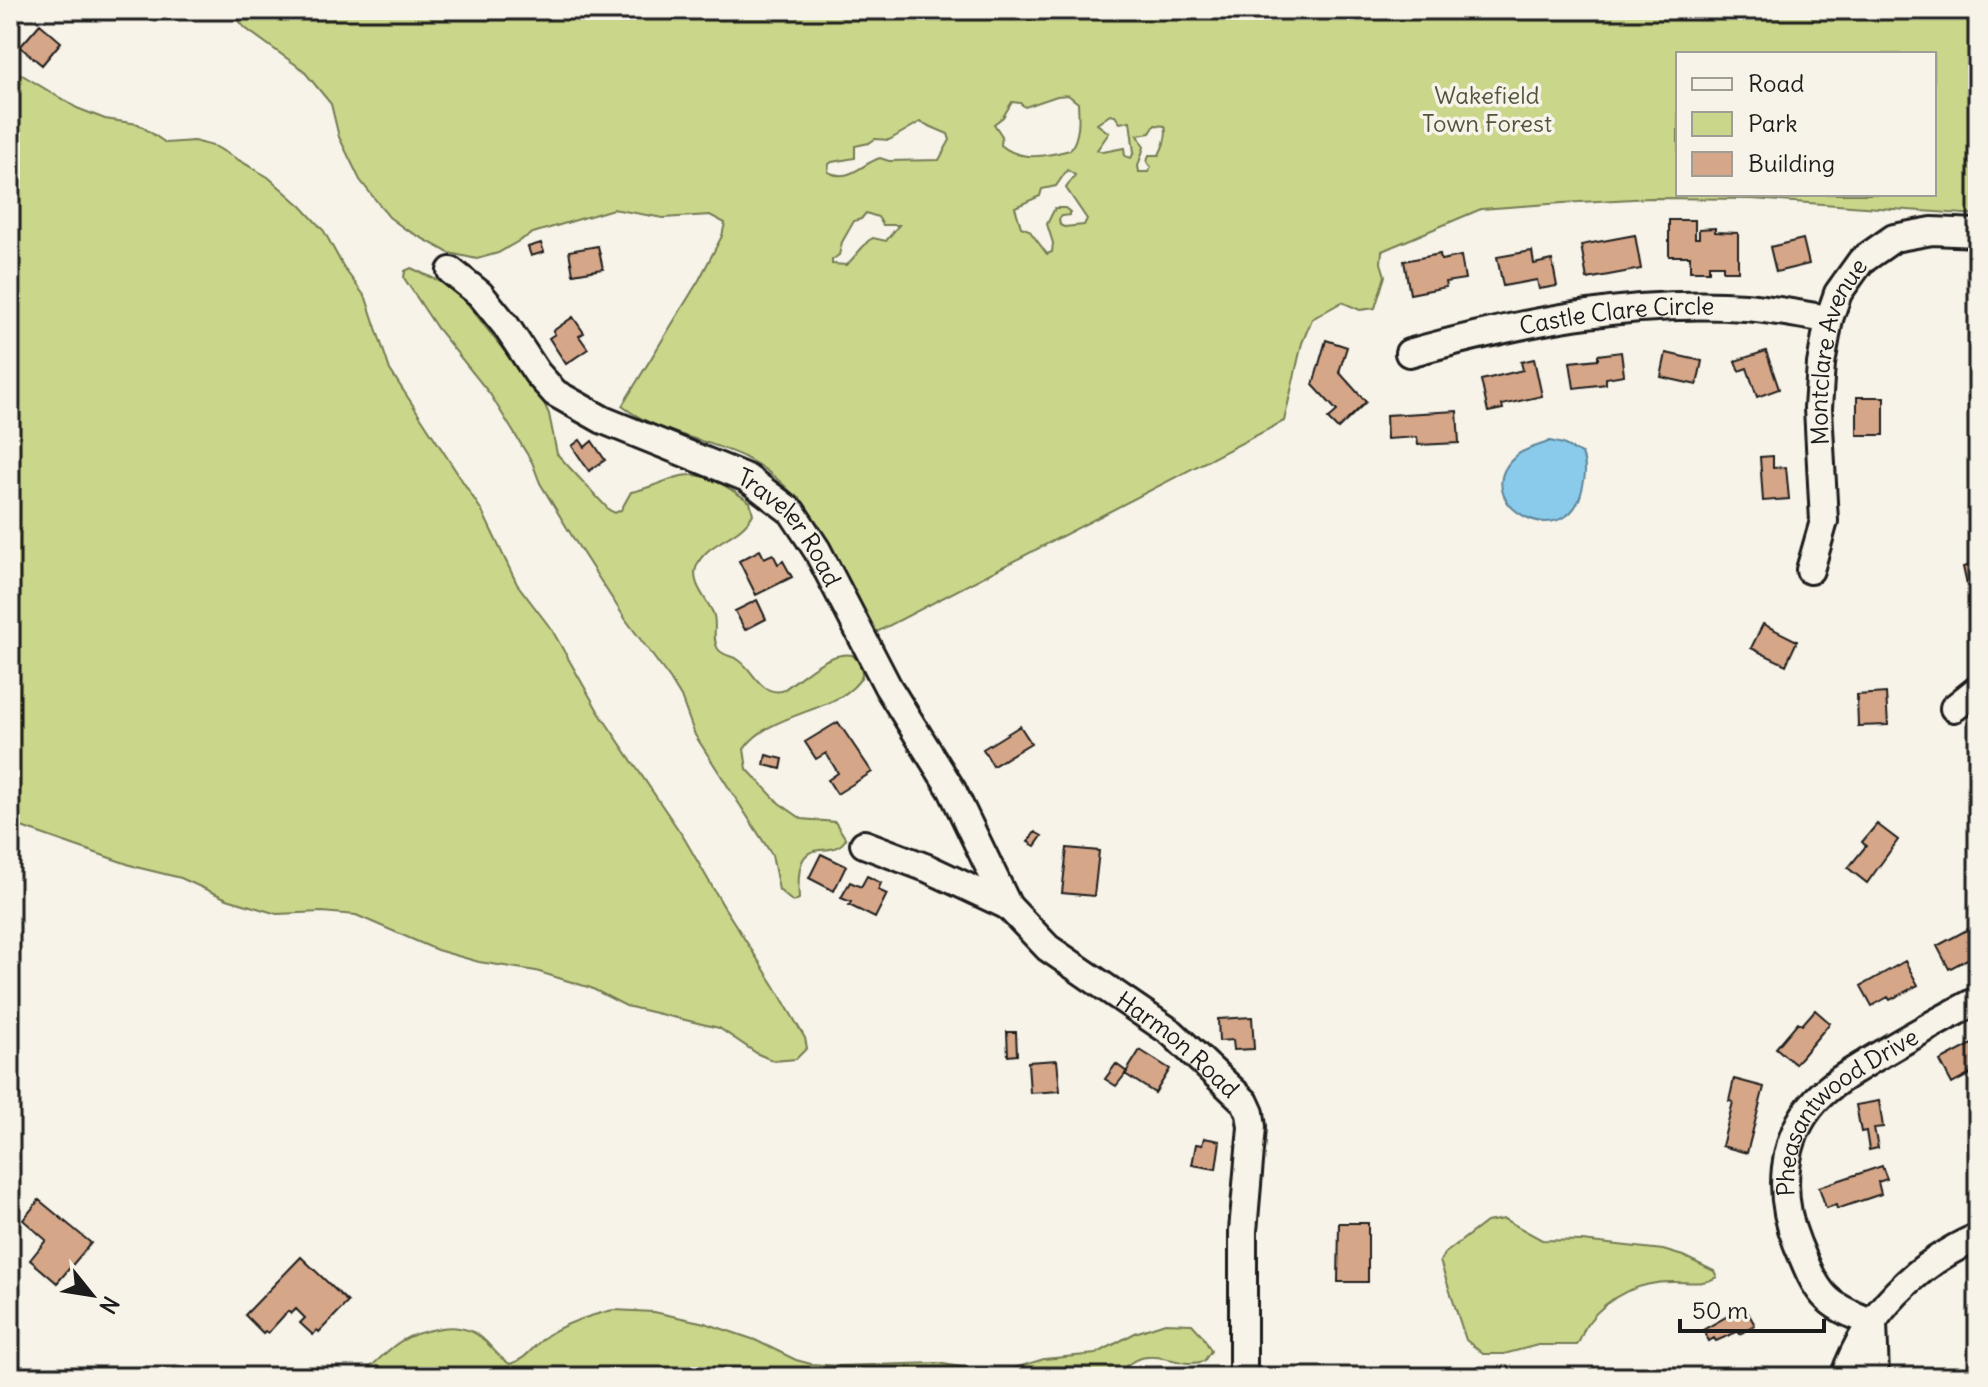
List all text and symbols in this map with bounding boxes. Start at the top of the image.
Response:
legend [1676,52,1936,196]
text: Road [1748,68,1804,98]
park label: Wakefield Town Forest [1422,80,1552,138]
text: Park [1748,108,1798,138]
text: Building [1748,148,1835,178]
street label: Montclare Avenue [1803,252,1873,446]
street label: Castle Clare Circle [1517,290,1715,341]
street label: Traveler Road [734,461,848,591]
street label: Harmon Road [1111,984,1246,1104]
street label: Pheasantwood Drive [1770,1021,1923,1197]
north arrow [52,1255,132,1335]
scale bar [1680,1283,1824,1333]
text: N [93,1291,125,1319]
text: 50 m [1692,1295,1748,1325]

